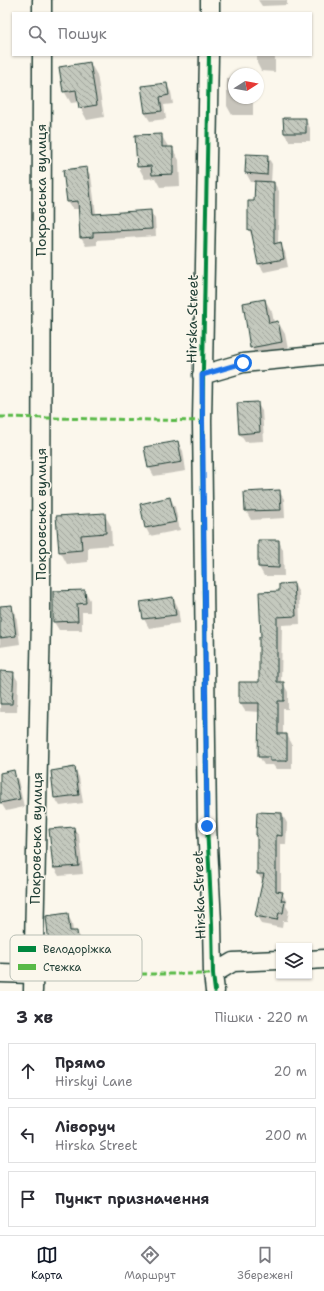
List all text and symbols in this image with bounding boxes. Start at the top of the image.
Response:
search box [12,12,312,56]
icon: search [26,23,48,45]
text: Пошук [58,24,107,44]
north arrow [228,68,264,104]
street label: Покровська вулиця [32,124,50,256]
street label: Hirska Street [182,274,202,364]
route start [234,354,252,372]
street label: Покровська вулиця [32,448,50,580]
street label: Покровська вулиця [26,772,46,904]
route end [198,817,216,835]
street label: Hirska Street [188,850,210,940]
legend [10,935,142,981]
text: Велодоріжка [43,942,111,957]
map controls [276,943,312,979]
button: layers [276,943,312,979]
text: Стежка [43,960,82,975]
text: 3 хв [16,1006,53,1028]
text: Пішки · 220 m [215,1009,308,1026]
text: Прямо [55,1053,105,1073]
icon: ahead [17,1060,39,1082]
text: 20 m [274,1063,307,1080]
text: Hirskyi Lane [55,1073,133,1090]
text: Ліворуч [55,1117,115,1137]
icon: left [17,1124,39,1146]
text: 200 m [265,1127,307,1144]
text: Hirska Street [55,1137,137,1154]
icon: arrive [17,1188,39,1210]
text: Пункт призначення [55,1189,210,1209]
tab: Карта [31,1244,62,1283]
tab: Маршрут [124,1244,176,1283]
tab: Збережені [237,1244,293,1283]

